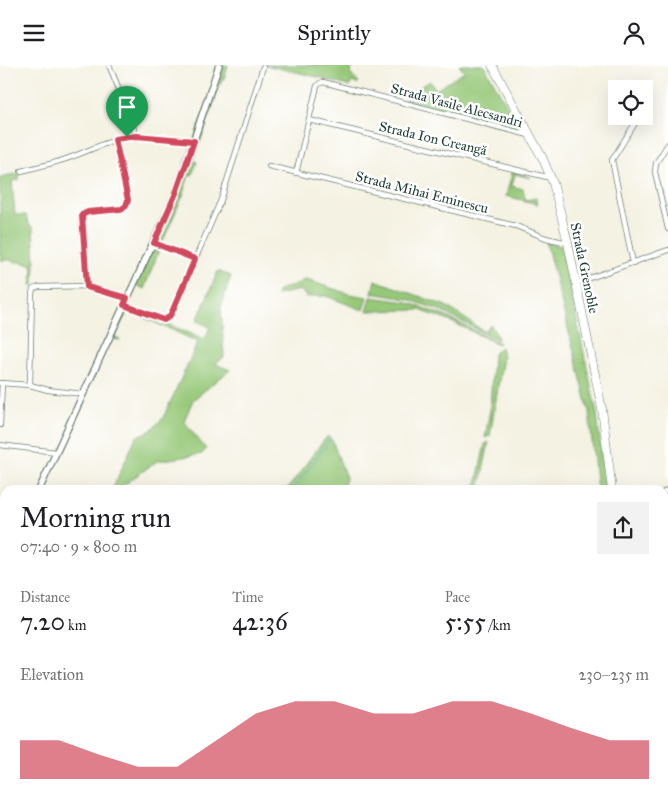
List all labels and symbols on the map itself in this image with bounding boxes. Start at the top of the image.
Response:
street label: Strada Vasile Alecsandri [389,80,525,131]
pin [106,86,148,137]
street label: Strada Ion Creangă [377,118,488,159]
street label: Strada Mihai Eminescu [354,168,491,217]
street label: Strada Grenoble [567,221,602,315]

